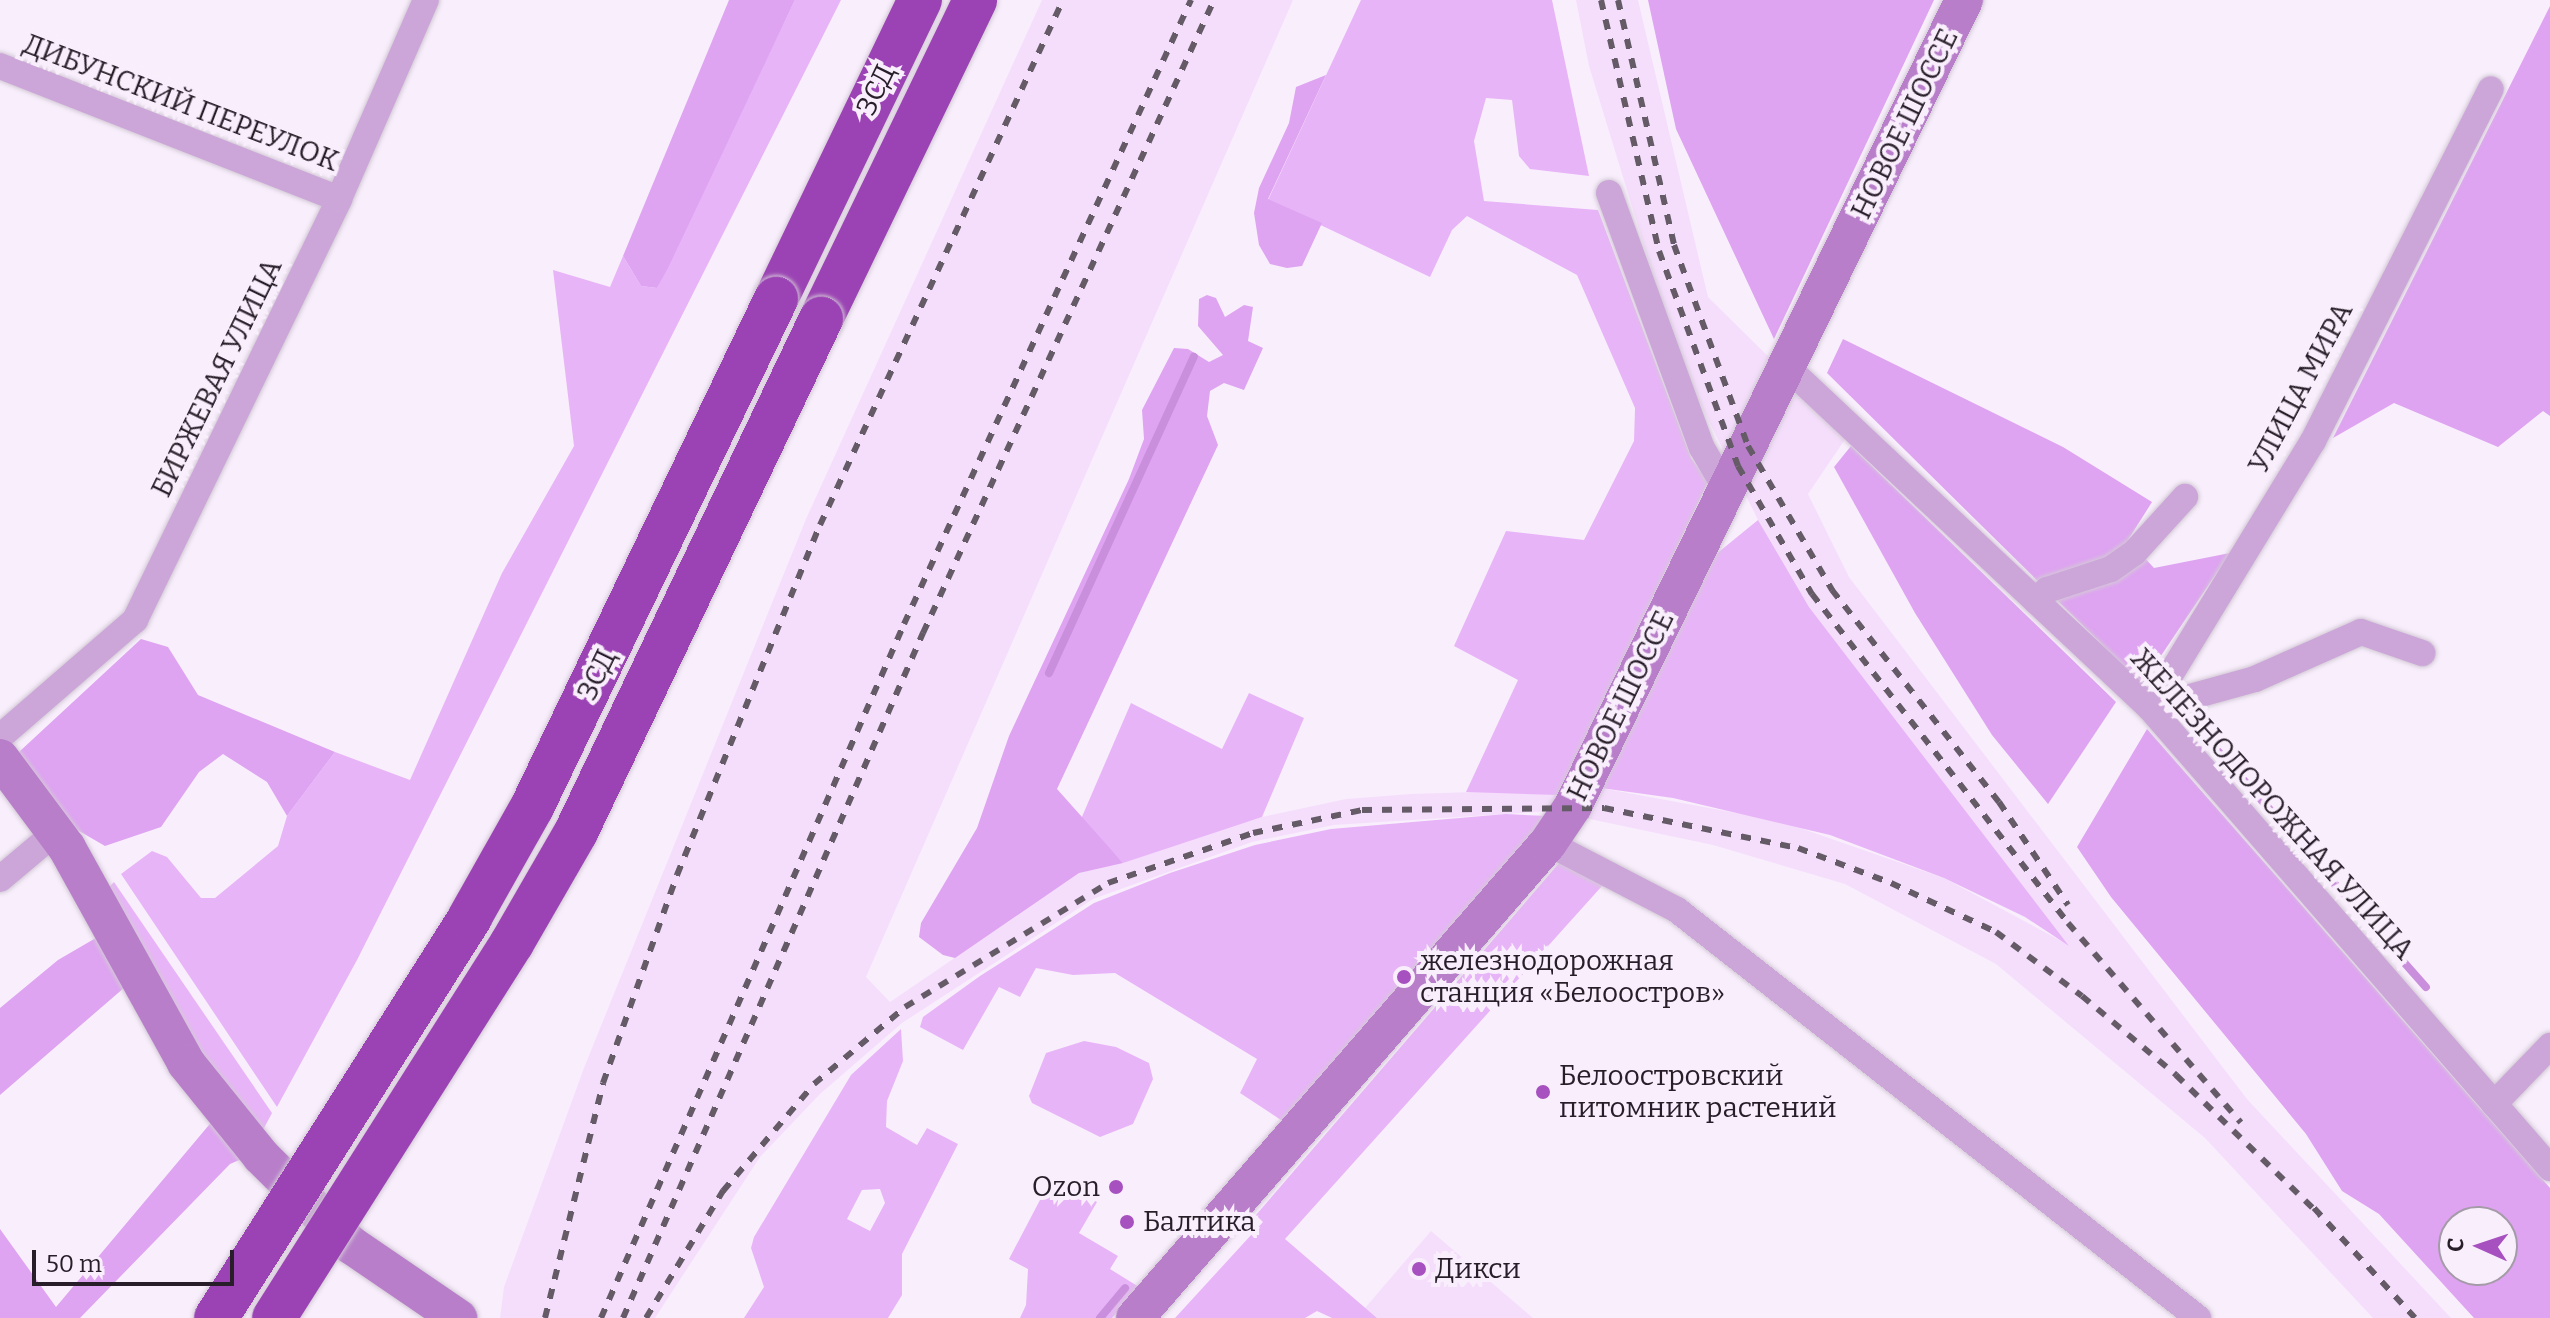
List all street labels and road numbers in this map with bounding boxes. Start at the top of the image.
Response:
street label: НОВОЕ ШОССЕ [1845,24,1965,224]
street label: ДИБУНСКИЙ ПЕРЕУЛОК [19,27,343,179]
street label: ЗСД [849,59,903,121]
street label: БИРЖЕВАЯ УЛИЦА [145,254,289,502]
street label: УЛИЦА МИРА [2242,297,2360,479]
street label: НОВОЕ ШОССЕ [1561,606,1681,806]
street label: ЖЕЛЕЗНОДОРОЖНАЯ УЛИЦА [2123,642,2421,966]
street label: ЗСД [570,644,624,706]

